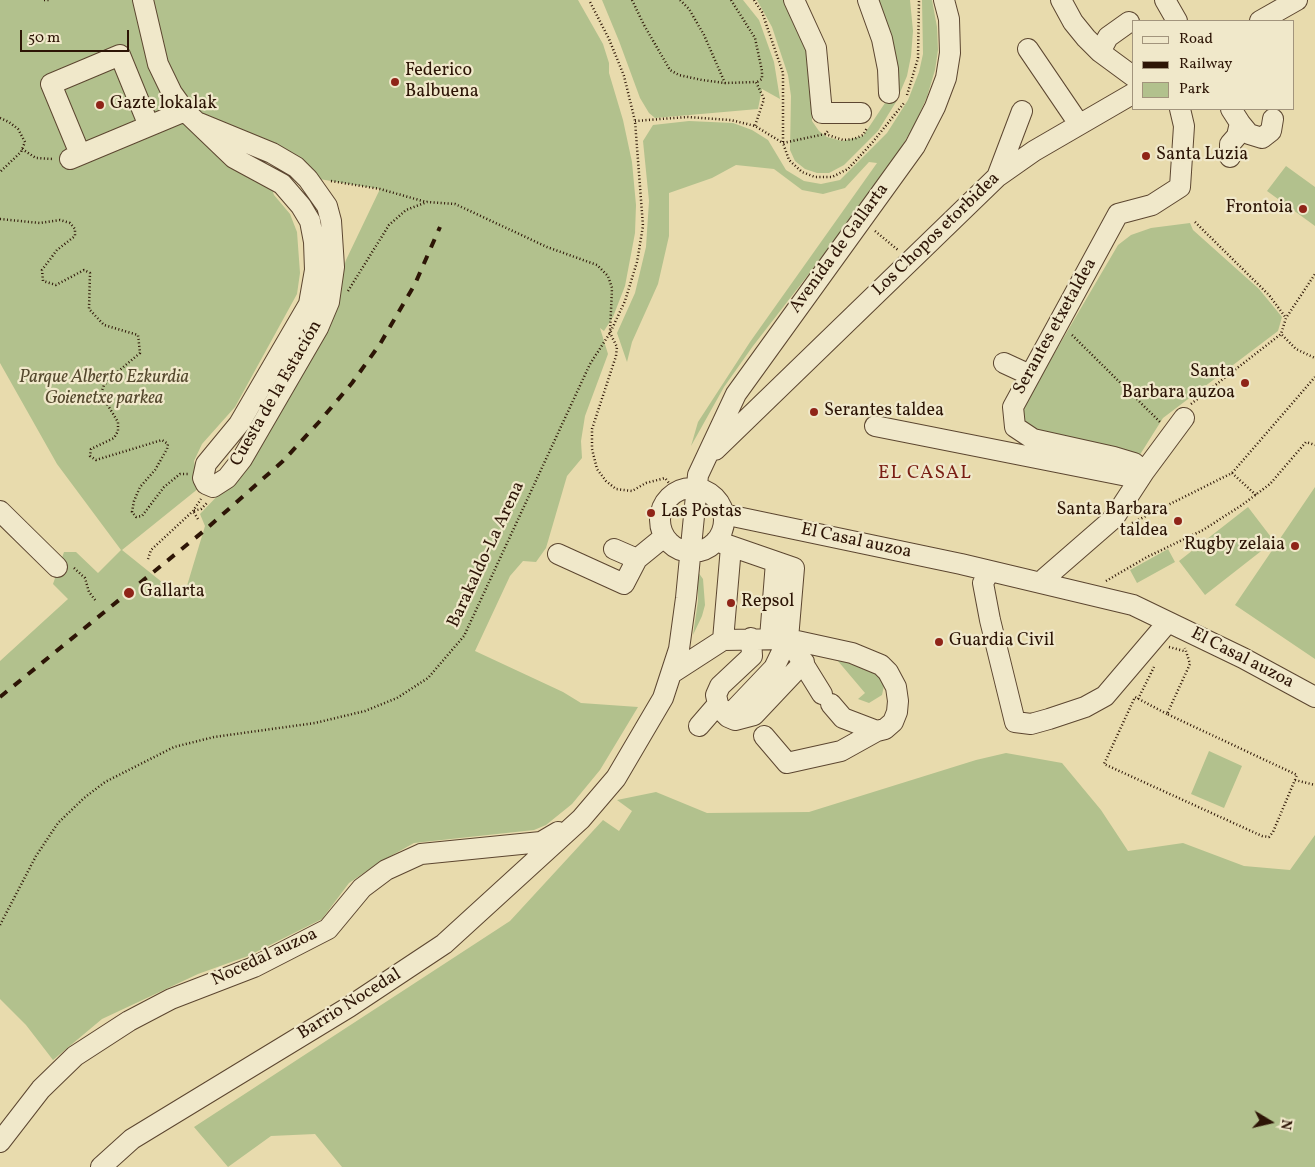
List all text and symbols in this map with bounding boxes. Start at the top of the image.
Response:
scale bar [22,20,131,52]
legend [1132,20,1295,110]
text: 50 m [28,28,60,49]
text: Road [1179,29,1213,50]
text: Railway [1179,54,1232,75]
place label: Federico Balbuena [405,61,479,104]
marker: Federico Balbuena [389,76,401,88]
text: Park [1179,79,1210,100]
place label: Gazte lokalak [110,94,217,116]
marker: Gazte lokalak [94,99,106,111]
place label: Santa Luzia [1156,145,1248,167]
marker: Santa Luzia [1140,150,1152,162]
street label: Los Chopos etorbidea [869,169,1005,301]
street label: Avenida de Gallarta [786,180,894,318]
place label: Frontoia [1225,198,1293,220]
marker: Frontoia [1297,203,1309,215]
street label: Serantes etxetaldea [1010,255,1102,399]
street label: Cuesta de la Estación [226,317,328,471]
place label: Santa Barbara auzoa [1122,362,1235,404]
park label: Parque Alberto Ezkurdia Goienetxe parkea [19,368,189,410]
marker: Santa Barbara auzoa [1239,377,1251,389]
place label: Serantes taldea [824,401,944,423]
marker: Serantes taldea [808,406,820,418]
district label: EL CASAL [877,464,973,486]
street label: Barakaldo-La Arena [444,479,530,631]
place label: Santa Barbara taldea [1056,500,1168,542]
place label: Las Postas [661,502,742,524]
marker: Las Postas [645,507,657,519]
marker: Santa Barbara taldea [1172,515,1184,527]
street label: El Casal auzoa [799,520,913,564]
place label: Rugby zelaia [1184,535,1285,557]
marker: Rugby zelaia [1289,540,1301,552]
place label: Gallarta [140,582,205,604]
marker: Gallarta [122,586,136,600]
place label: Repsol [741,592,794,614]
marker: Repsol [725,597,737,609]
street label: El Casal auzoa [1187,624,1297,694]
place label: Guardia Civil [949,631,1054,653]
marker: Guardia Civil [933,636,945,648]
street label: Nocedal auzoa [209,924,321,992]
street label: Barrio Nocedal [294,965,406,1045]
north arrow [1245,1097,1295,1147]
text: N [1275,1118,1295,1131]

